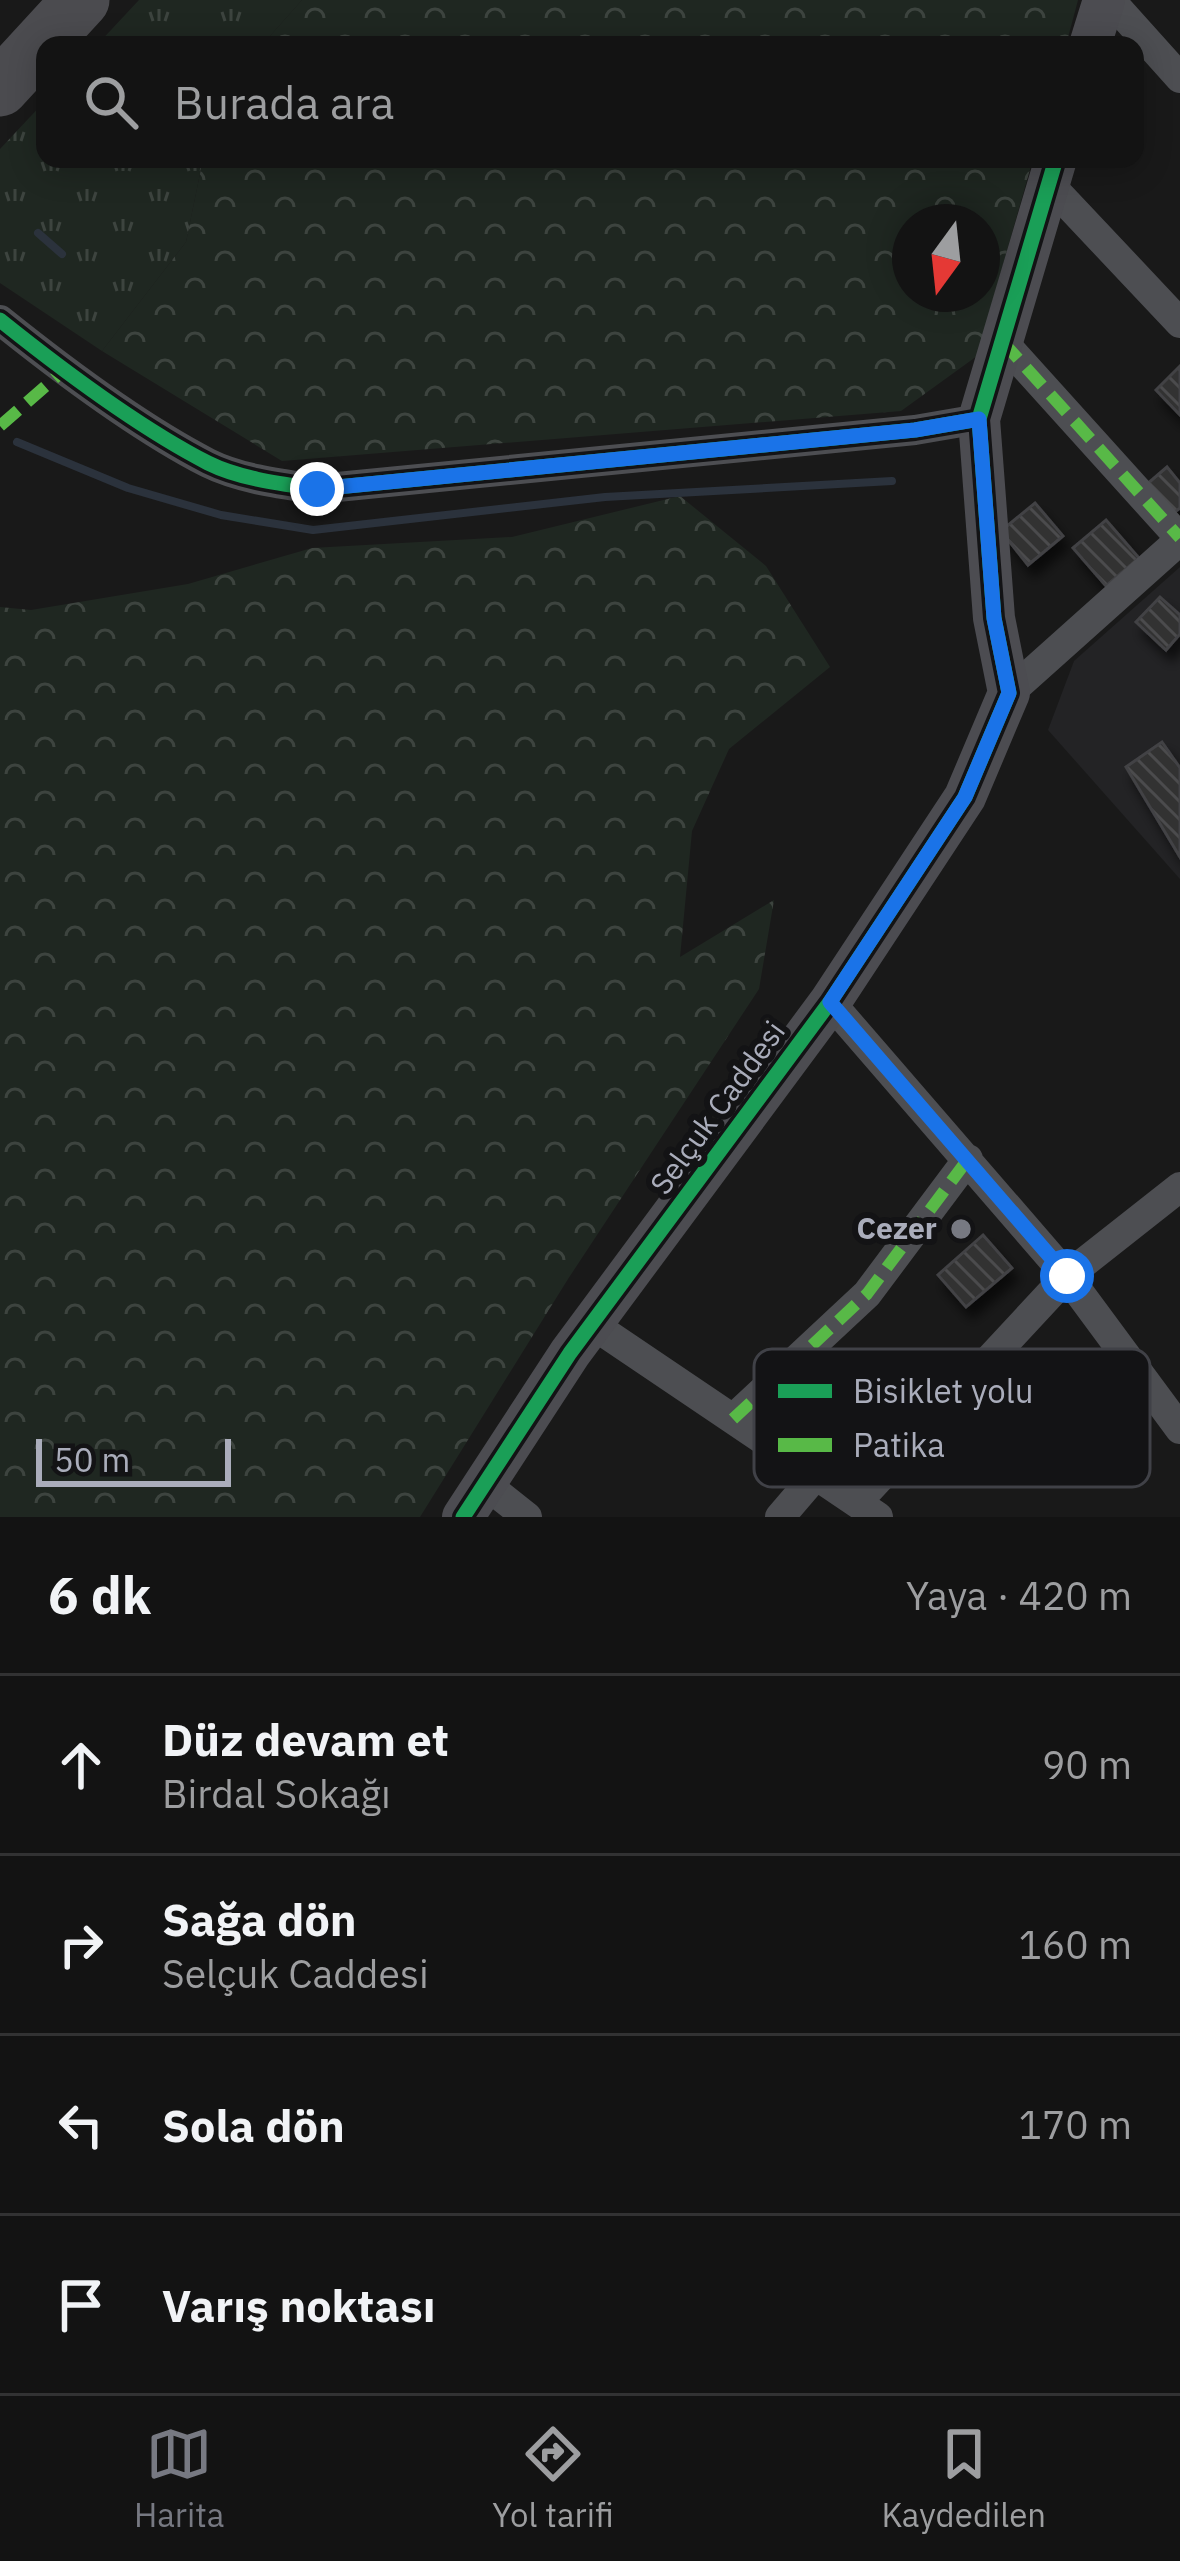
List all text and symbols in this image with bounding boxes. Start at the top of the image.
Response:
search box [36,36,1144,168]
icon: search [78,69,144,135]
text: Burada ara [174,73,394,131]
north arrow [892,204,1000,312]
route end [290,462,344,516]
street label: Selçuk Caddesi [641,1013,793,1202]
place label: Cezer [857,1208,937,1247]
marker: Cezer [948,1216,974,1242]
route start [1040,1249,1094,1303]
legend [754,1349,1150,1487]
text: Bisiklet yolu [853,1369,1033,1412]
text: Patika [853,1423,945,1466]
scale bar [36,1433,231,1486]
text: 50 m [54,1438,130,1481]
text: 6 dk [48,1562,151,1628]
text: Yaya · 420 m [906,1570,1132,1621]
text: Düz devam et [162,1710,449,1768]
icon: ahead [48,1732,114,1798]
text: 90 m [1042,1739,1132,1790]
text: Birdal Sokağı [162,1768,391,1819]
text: Sağa dön [162,1890,357,1948]
icon: right [48,1912,114,1978]
text: 160 m [1019,1919,1132,1970]
text: Selçuk Caddesi [162,1948,429,1999]
icon: left [48,2092,114,2158]
text: Sola dön [162,2096,345,2154]
text: 170 m [1019,2099,1132,2150]
icon: arrive [48,2272,114,2338]
text: Varış noktası [162,2276,436,2334]
tab: Harita [134,2421,224,2536]
tab: Yol tarifi [492,2421,614,2536]
tab: Kaydedilen [881,2421,1046,2536]

